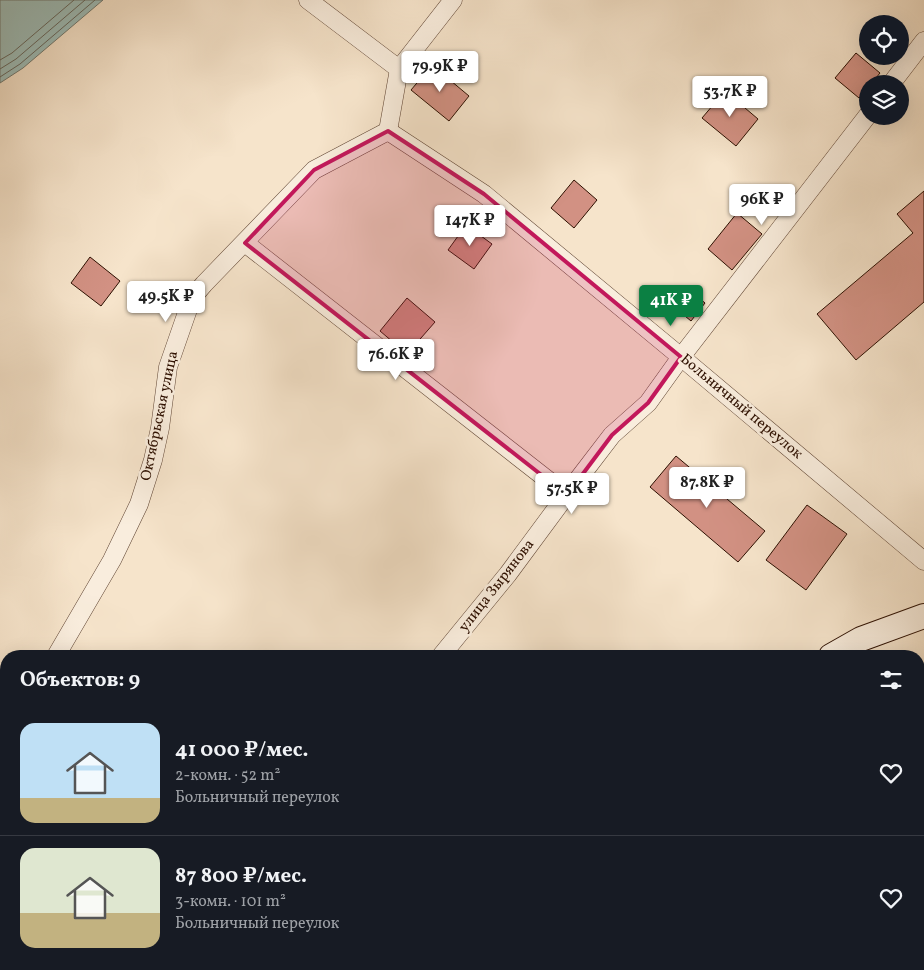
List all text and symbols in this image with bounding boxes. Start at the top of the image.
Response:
map controls [859,15,909,125]
button: locate [859,15,909,65]
pin: 79.9K ₽ [394,51,486,93]
text: 79.9K ₽ [412,56,468,78]
button: layers [859,75,909,125]
pin: 53.7K ₽ [684,76,776,118]
text: 53.7K ₽ [703,81,757,103]
pin: 96K ₽ [727,184,797,226]
text: 96K ₽ [740,189,784,211]
pin: 147K ₽ [429,204,511,247]
text: 147K ₽ [445,210,495,232]
pin: 49.5K ₽ [120,280,212,323]
pin: 41K ₽ [636,284,706,327]
text: 49.5K ₽ [138,286,194,308]
text: 41K ₽ [650,290,692,312]
pin: 76.6K ₽ [350,338,442,381]
text: 76.6K ₽ [368,344,424,366]
street label: Октябрьская улица [136,349,184,483]
street label: Больничный переулок [675,349,807,465]
pin: 87.8K ₽ [661,466,753,509]
pin: 57.5K ₽ [526,472,618,515]
text: 87.8K ₽ [680,472,734,494]
text: 57.5K ₽ [546,478,598,500]
street label: улица Зырянова [454,535,540,637]
text: Объектов: 9 [20,666,140,695]
icon: filters [877,666,905,694]
text: 41 000 ₽/мес. [175,736,308,765]
icon: home [60,743,120,803]
icon: heart [877,759,905,787]
text: 2-комн. · 52 m² [175,765,280,787]
text: Больничный переулок [175,787,339,809]
text: 87 800 ₽/мес. [175,862,307,891]
icon: home [60,868,120,928]
icon: heart [877,884,905,912]
text: 3-комн. · 101 m² [175,891,286,913]
text: Больничный переулок [175,913,339,935]

